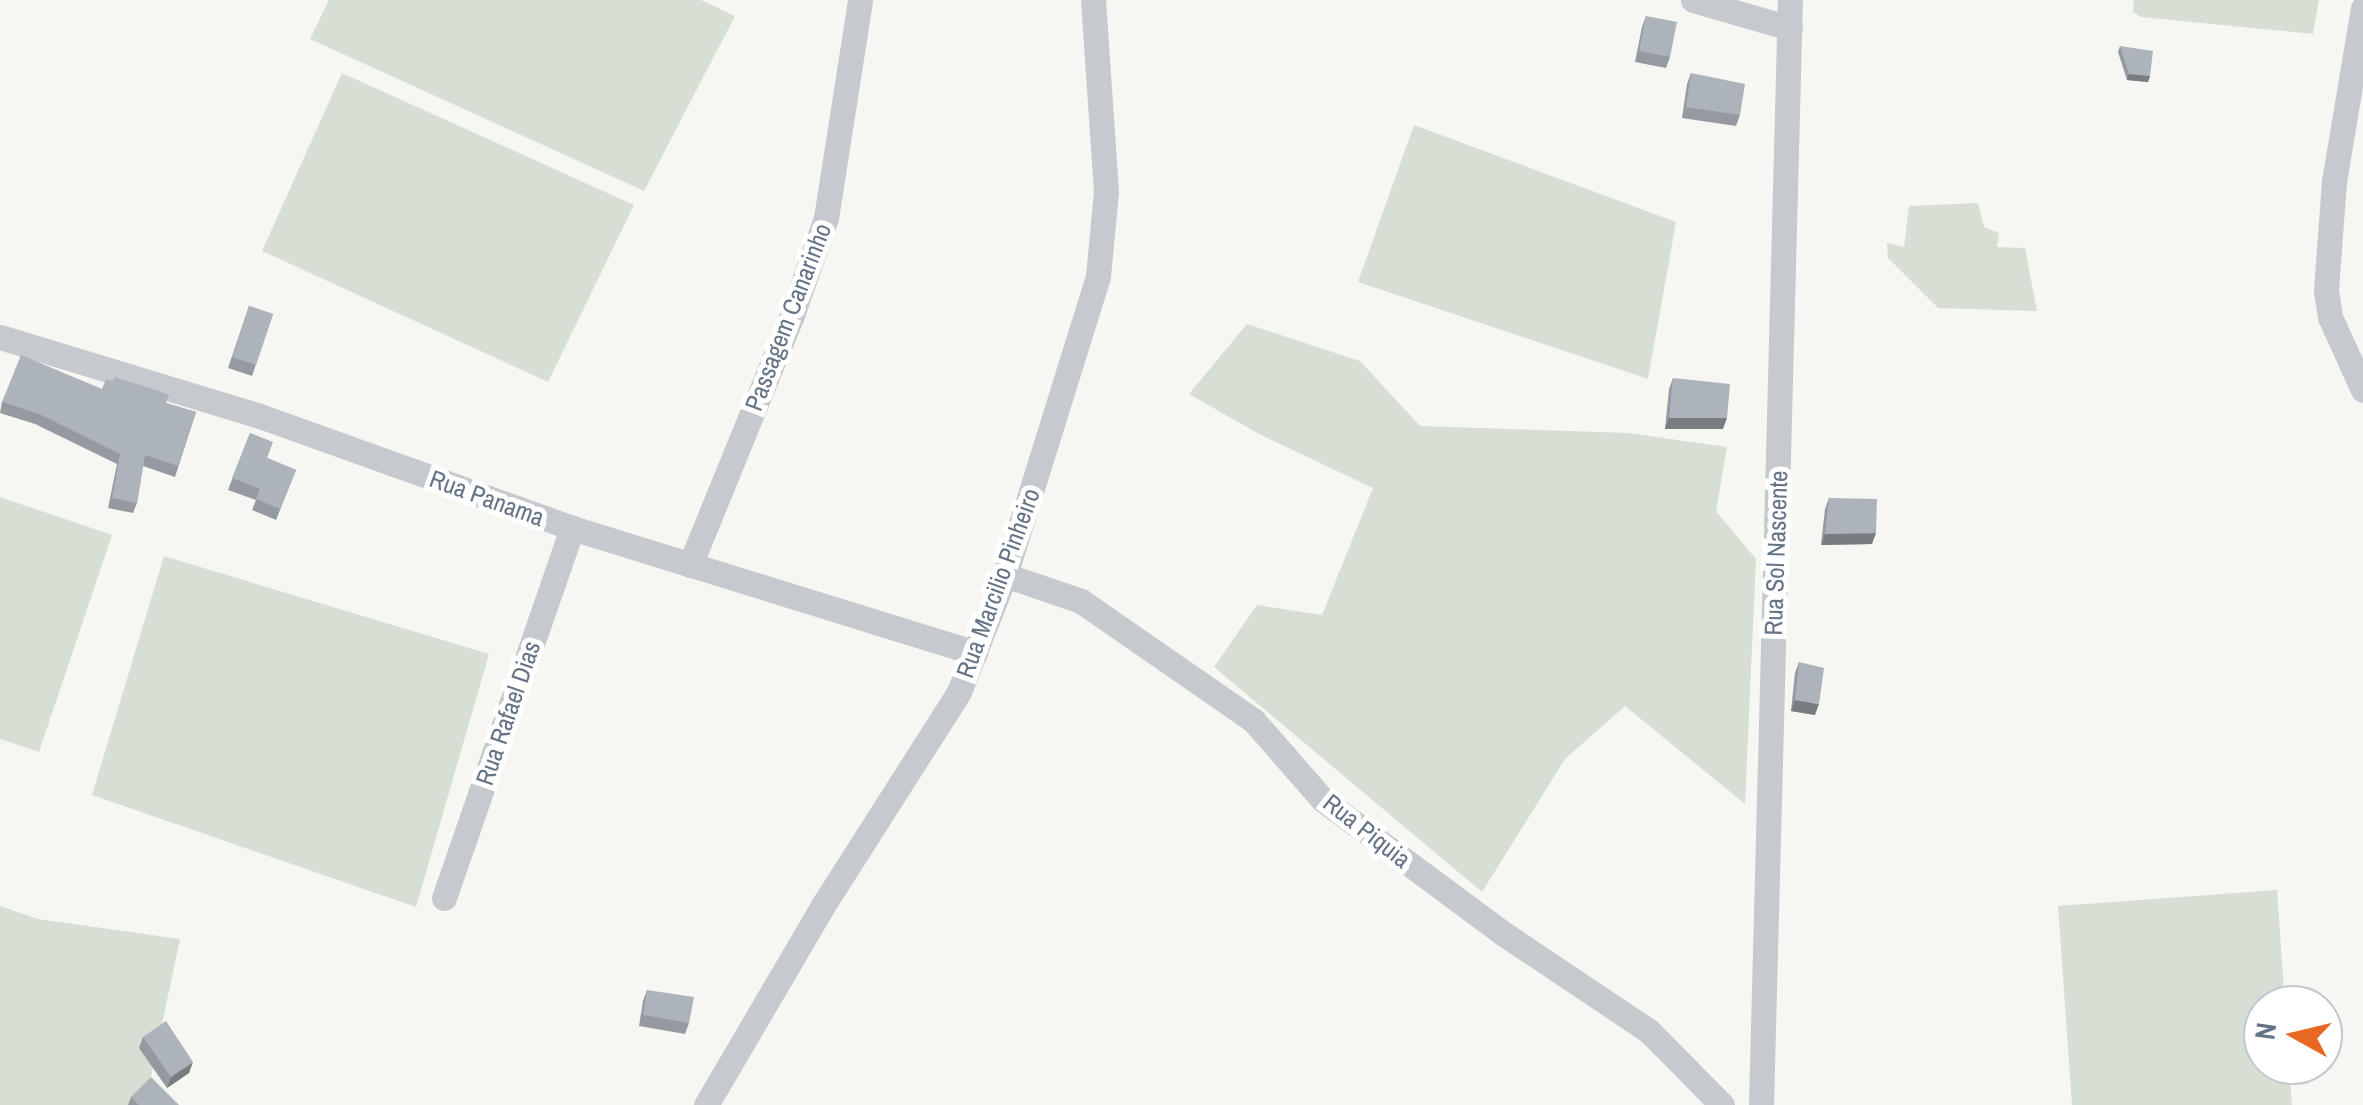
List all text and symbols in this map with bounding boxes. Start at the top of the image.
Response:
street label: Passagem Canarinho [738,219,838,415]
street label: Rua Panama [426,463,548,533]
street label: Rua Sol Nascente [1758,470,1794,636]
street label: Rua Marcilio Pinheiro [950,484,1046,682]
street label: Rua Rafael Dias [469,637,547,789]
street label: Rua Piquia [1317,788,1417,874]
north arrow [2243,985,2343,1085]
text: N [2245,1020,2285,1042]

